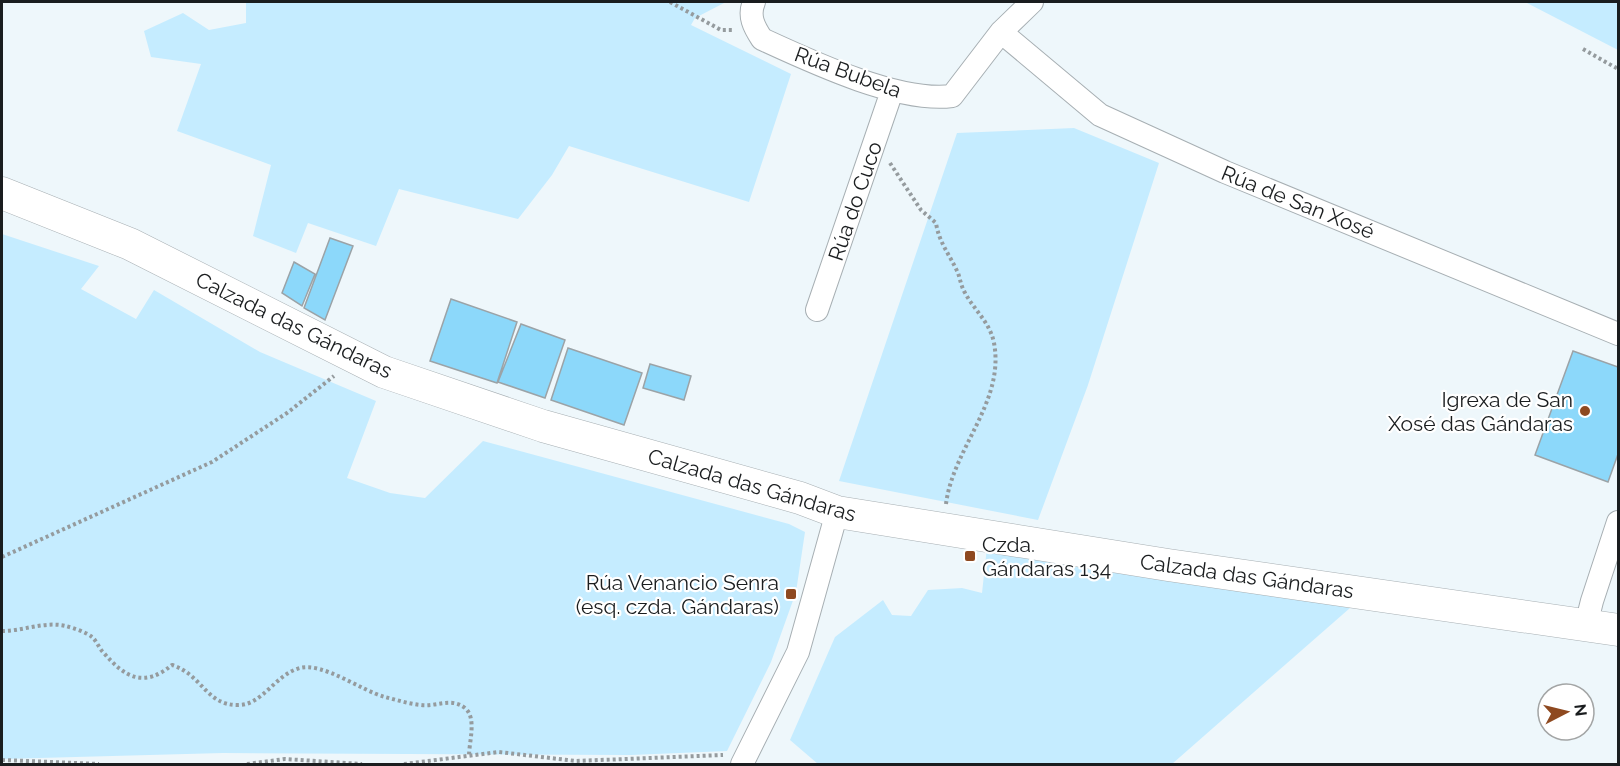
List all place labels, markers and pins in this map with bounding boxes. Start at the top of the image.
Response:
place label: Igrexa de San Xosé das Gándaras [1388,387,1573,436]
marker: Igrexa de San Xosé das Gándaras [1578,404,1592,418]
place label: Czda. Gándaras 134 [982,532,1111,581]
marker: Czda. Gándaras 134 [963,549,977,563]
place label: Rúa Venancio Senra (esq. czda. Gándaras) [576,570,779,619]
marker: Rúa Venancio Senra (esq. czda. Gándaras) [784,587,798,601]

